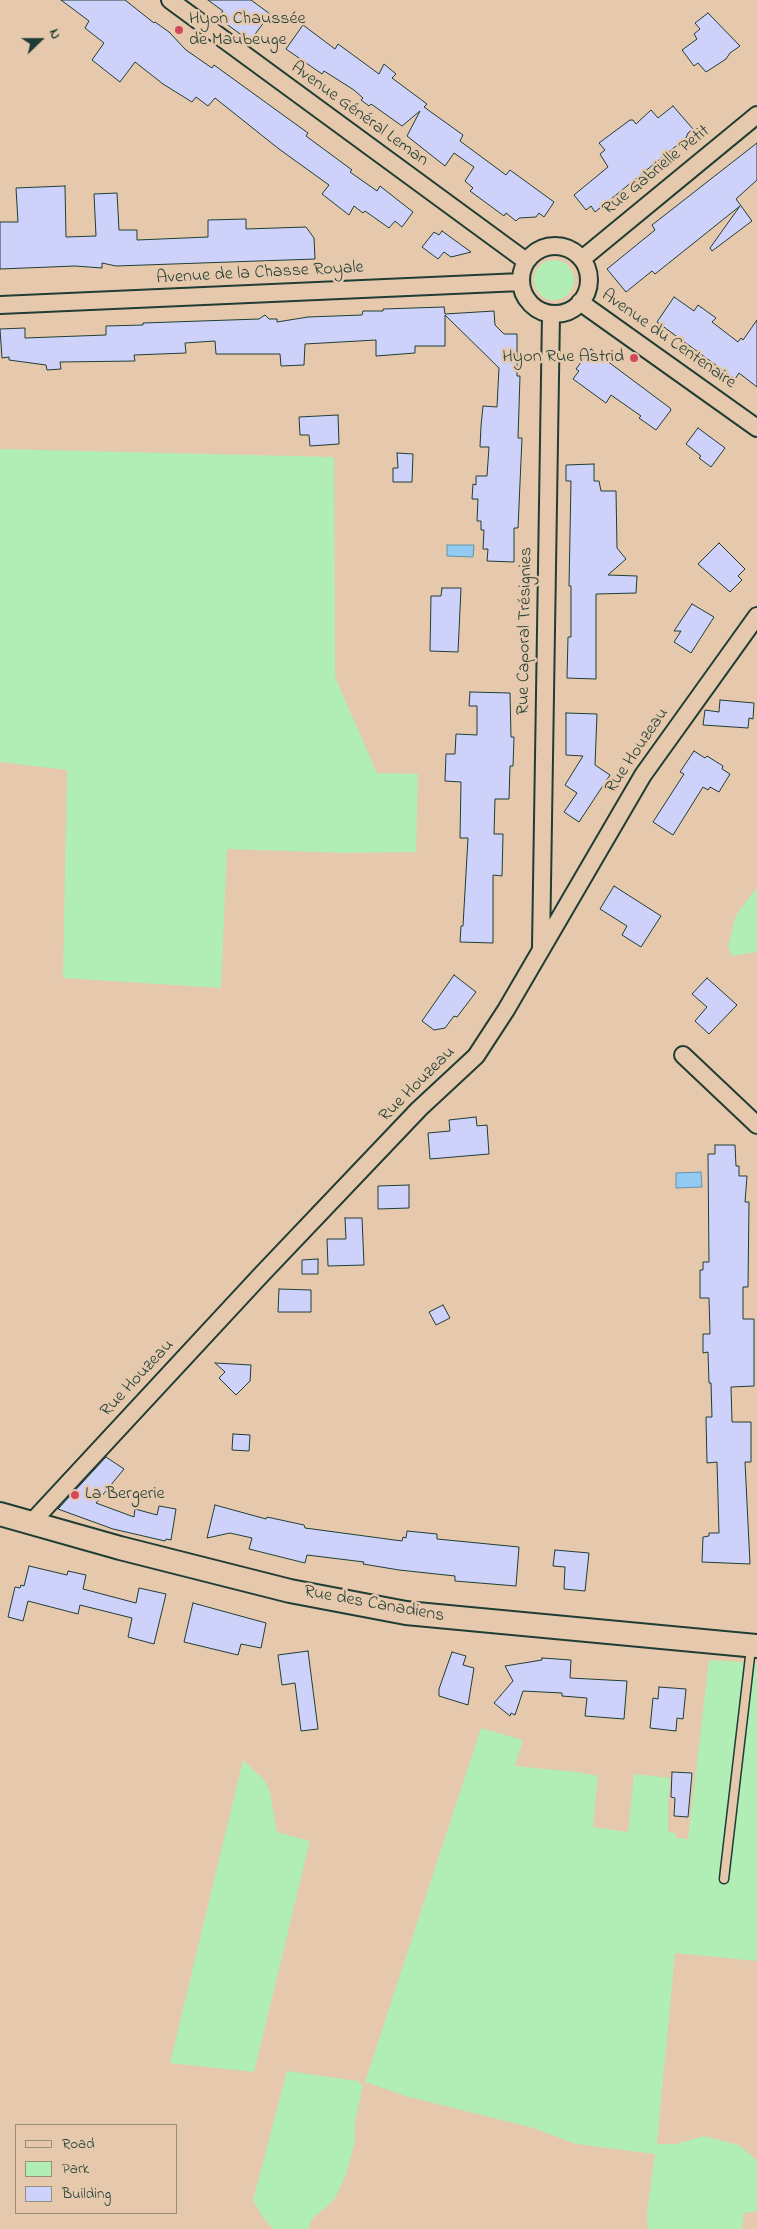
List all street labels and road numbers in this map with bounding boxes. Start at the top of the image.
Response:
street label: Avenue Général Leman [286,58,432,172]
street label: Rue Gabrielle Petit [599,121,715,221]
street label: Avenue de la Chasse Royale [156,258,364,290]
street label: Avenue du Centenaire [596,285,740,395]
street label: Rue Caporal Trésignies [514,547,538,715]
street label: Rue Houzeau [602,704,674,798]
street label: Rue Houzeau [376,1043,460,1127]
street label: Rue Houzeau [97,1336,179,1422]
street label: Rue des Canadiens [302,1582,446,1628]

